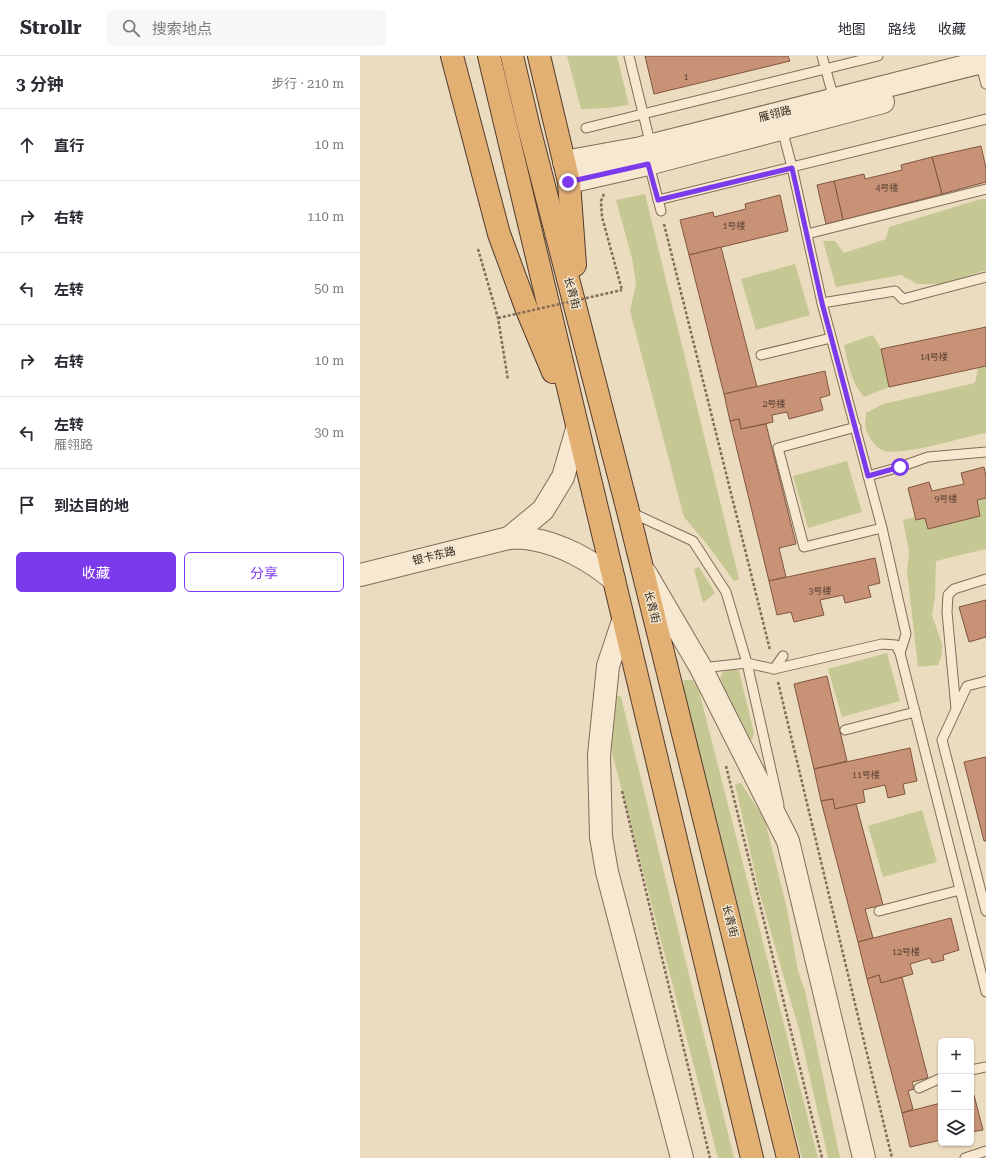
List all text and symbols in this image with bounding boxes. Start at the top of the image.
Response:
search box [106,10,386,46]
text: Strollr [20,16,82,39]
icon: search [120,17,142,39]
text: 搜索地点 [152,20,212,38]
text: 地图 [838,21,866,37]
text: 路线 [888,21,916,37]
text: 收藏 [938,21,966,37]
house number: 1 [683,72,689,82]
text: 3 分钟 [16,74,64,94]
text: 步行 · 210 m [271,76,344,91]
street label: 雁翎路 [757,104,793,124]
icon: ahead [16,134,38,156]
text: 直行 [54,137,84,155]
text: 10 m [314,137,344,152]
route end [559,173,577,191]
house number: 4号楼 [875,183,899,193]
icon: right [16,206,38,228]
text: 右转 [54,209,84,227]
text: 110 m [307,209,344,224]
house number: 1号楼 [722,221,746,231]
street label: 长青街 [561,275,583,311]
icon: left [16,278,38,300]
text: 左转 [54,281,84,299]
text: 50 m [314,281,344,296]
icon: right [16,350,38,372]
house number: 14号楼 [920,352,948,362]
text: 右转 [54,353,84,371]
text: 10 m [314,353,344,368]
house number: 2号楼 [762,399,786,409]
text: 左转 [54,416,84,434]
icon: left [16,422,38,444]
text: 30 m [314,425,344,440]
text: 雁翎路 [54,437,93,452]
route start [891,458,909,476]
icon: arrive [16,494,38,516]
house number: 9号楼 [934,494,958,504]
text: 到达目的地 [54,497,129,515]
street label: 银卡东路 [411,544,457,568]
button: 收藏 [16,552,176,592]
button: 分享 [184,552,344,592]
house number: 3号楼 [808,586,832,596]
street label: 长青街 [642,589,662,625]
house number: 11号楼 [852,770,880,780]
street label: 长青街 [720,903,740,939]
house number: 12号楼 [892,947,920,957]
map controls [938,1038,974,1146]
button: + [938,1038,974,1074]
button: − [938,1074,974,1110]
button: layers [938,1110,974,1146]

